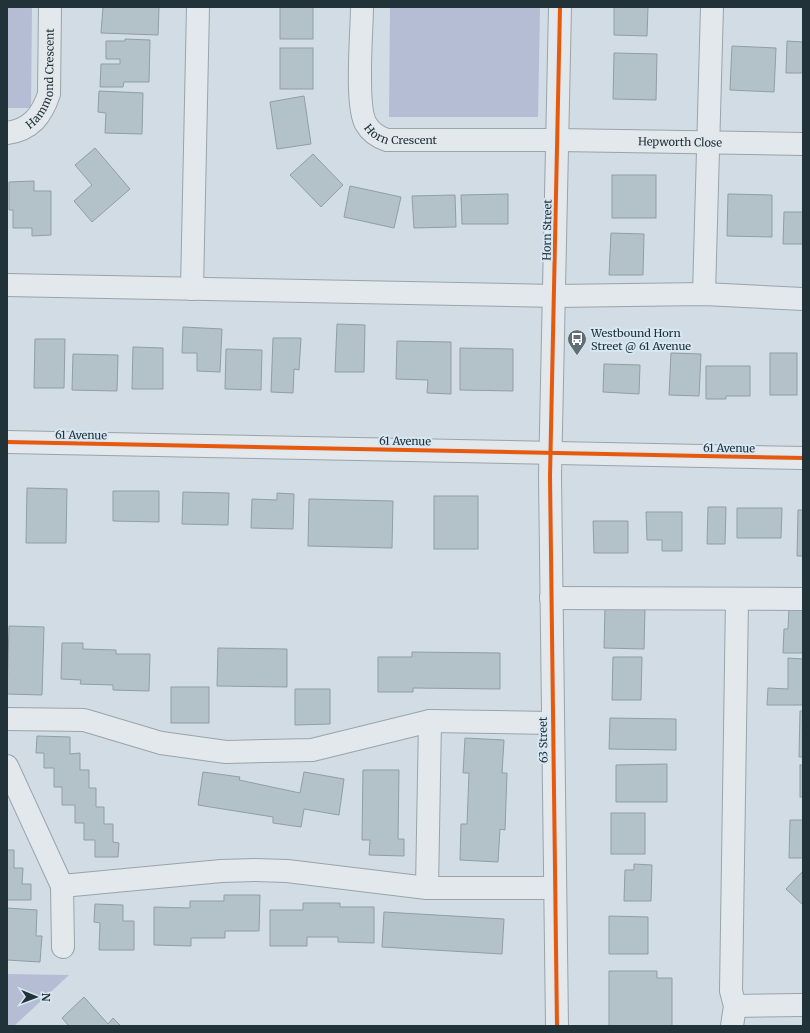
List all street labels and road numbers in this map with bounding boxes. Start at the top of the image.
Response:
street label: Hammond Crescent [23,28,57,132]
street label: Horn Crescent [361,121,438,147]
street label: Hepworth Close [638,134,723,150]
street label: Horn Street [539,199,555,261]
street label: 61 Avenue [55,428,107,442]
street label: 61 Avenue [379,434,431,448]
street label: 61 Avenue [703,441,755,455]
street label: 63 Street [536,716,550,763]

